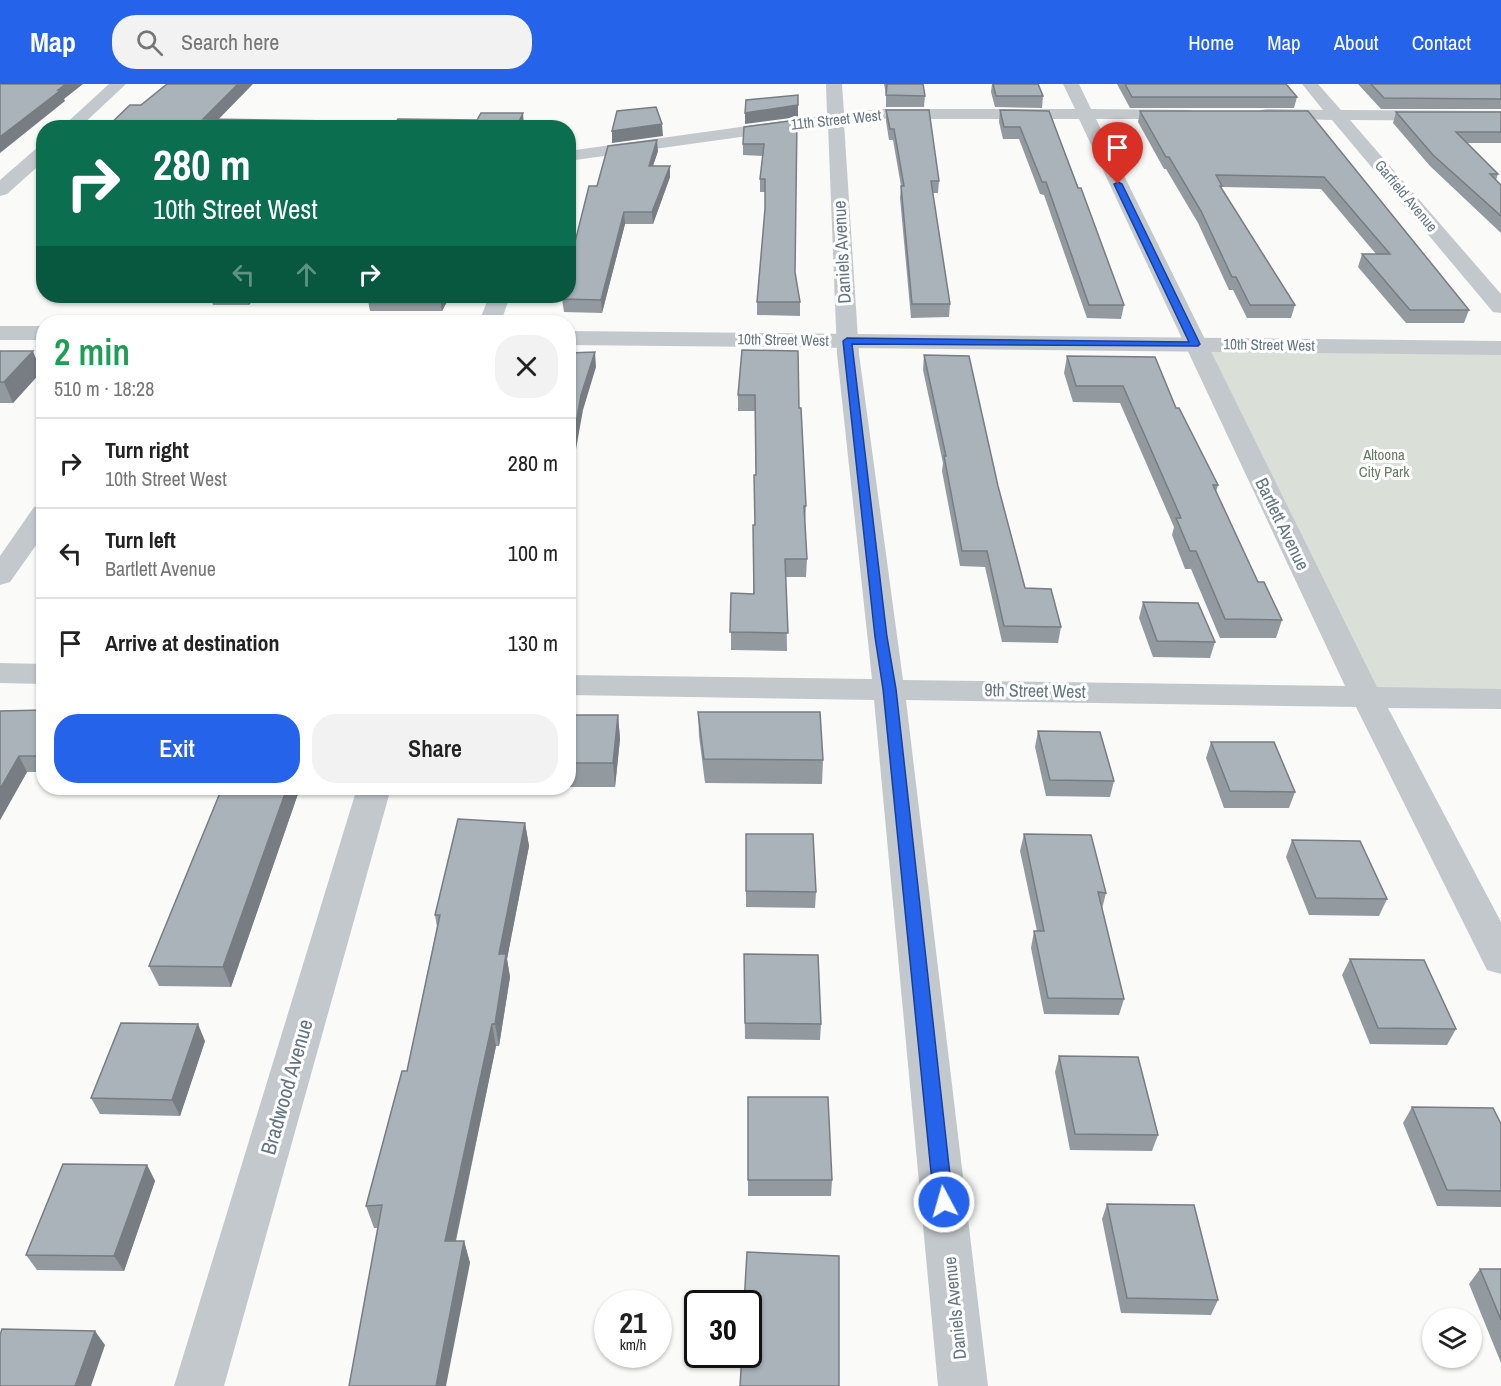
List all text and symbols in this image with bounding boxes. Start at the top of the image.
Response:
search box [112,15,532,69]
text: Map [30,23,76,61]
icon: search [133,26,166,59]
text: Search here [181,27,279,57]
text: Home [1188,28,1234,57]
text: Map [1267,28,1301,57]
text: About [1334,28,1379,57]
text: Contact [1412,28,1471,57]
street label: 11th Street West [790,104,883,135]
pin [1092,122,1143,184]
icon: arrive [1101,131,1134,164]
text: 280 m [153,137,251,193]
icon: right [54,144,132,222]
street label: Garfield Avenue [1370,155,1443,236]
text: 10th Street West [153,191,318,227]
street label: Daniels Avenue [826,200,857,304]
icon: left [227,258,260,291]
icon: ahead [290,258,323,291]
icon: right [353,258,386,291]
text: 2 min [54,328,130,376]
street label: 10th Street West [737,328,829,351]
street label: 10th Street West [1223,333,1315,356]
button: close [495,335,558,398]
text: 510 m · 18:28 [54,375,154,402]
text: Turn right [105,435,189,465]
park label: Altoona City Park [1359,444,1410,482]
icon: right [54,447,87,480]
text: 280 m [508,448,558,478]
text: 10th Street West [105,465,227,492]
street label: Bartlett Avenue [1249,473,1316,574]
text: Turn left [105,525,176,555]
icon: left [54,537,87,570]
text: 100 m [508,538,558,568]
text: Bartlett Avenue [105,555,216,582]
icon: arrive [54,627,87,660]
text: Arrive at destination [105,628,279,658]
text: 130 m [508,628,558,658]
street label: 9th Street West [984,677,1086,704]
button: Exit [54,714,300,783]
button: Share [312,714,558,783]
street label: Bradwood Avenue [253,1016,320,1158]
position arrow [912,1170,976,1234]
street label: Daniels Avenue [937,1255,972,1361]
speed limit sign: 30 [684,1290,762,1368]
text: 21 [619,1302,647,1342]
map controls [1422,1308,1482,1368]
button: layers [1422,1308,1482,1368]
text: km/h [620,1334,646,1355]

